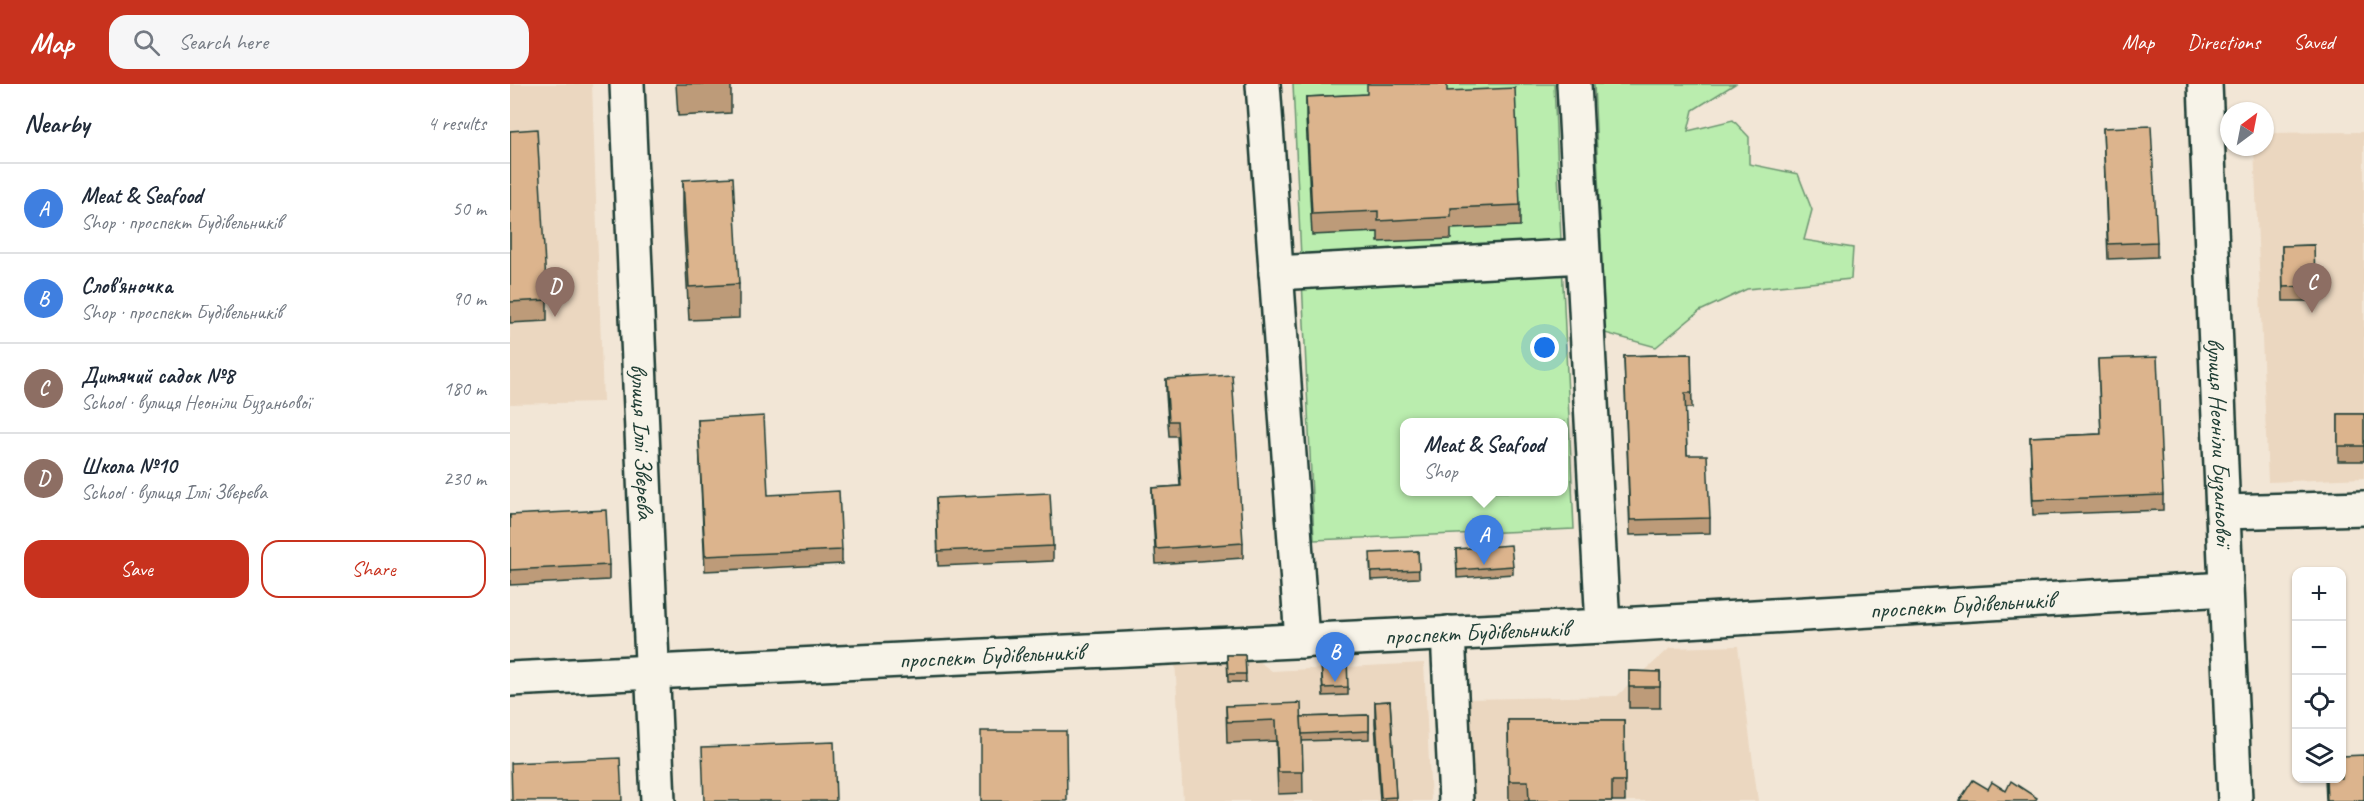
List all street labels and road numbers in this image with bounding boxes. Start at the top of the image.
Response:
street label: вулиця Неоніли Бузаньової [2201,337,2239,551]
street label: вулиця Іллі Звєрєва [624,363,661,521]
street label: проспект Будівельників [1869,584,2061,625]
street label: проспект Будівельників [1384,612,1576,652]
street label: проспект Будівельників [898,636,1090,675]

